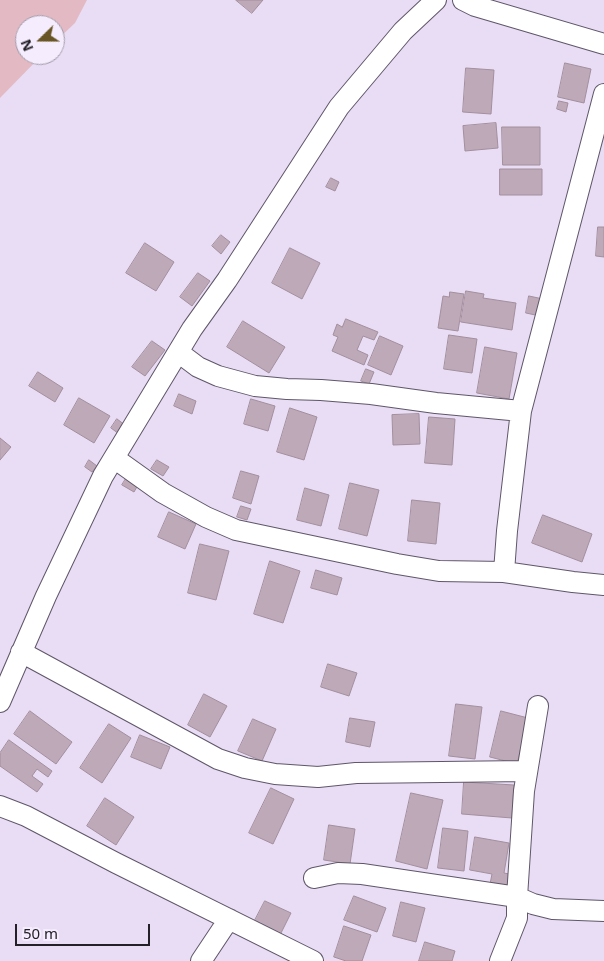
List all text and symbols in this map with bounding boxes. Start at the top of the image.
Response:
north arrow [15,15,65,65]
text: N [16,37,38,54]
scale bar [18,914,152,946]
text: 50 m [23,923,58,943]

